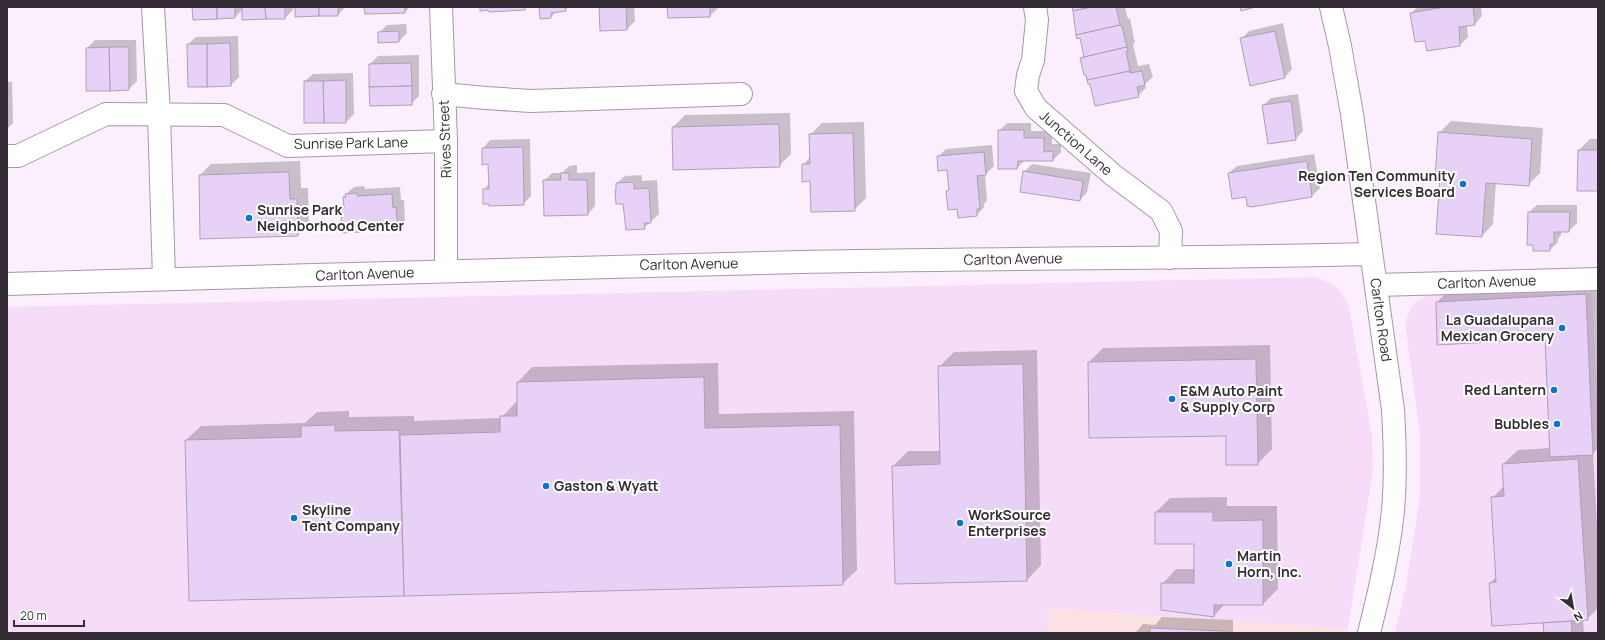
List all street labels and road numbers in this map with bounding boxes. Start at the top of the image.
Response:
street label: Rives Street [434,99,455,179]
street label: Junction Lane [1036,106,1117,179]
street label: Sunrise Park Lane [294,132,408,153]
street label: Carlton Avenue [963,248,1063,269]
street label: Carlton Avenue [639,253,739,274]
street label: Carlton Avenue [315,262,415,285]
street label: Carlton Avenue [1437,270,1537,293]
street label: Carlton Road [1366,277,1397,363]

